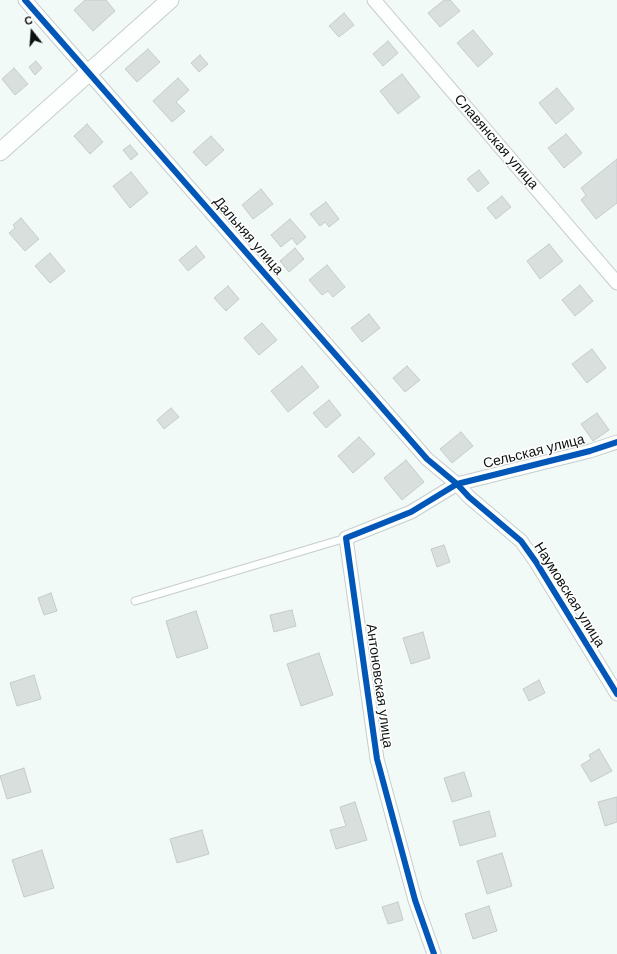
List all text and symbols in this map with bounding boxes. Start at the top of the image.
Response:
north arrow [12,12,52,52]
text: С [23,14,34,27]
street label: Славянская улица [450,91,542,193]
street label: Дальняя улица [210,194,286,278]
street label: Сельская улица [481,431,587,473]
street label: Наумовская улица [530,539,608,651]
street label: Антоновская улица [362,623,396,749]

